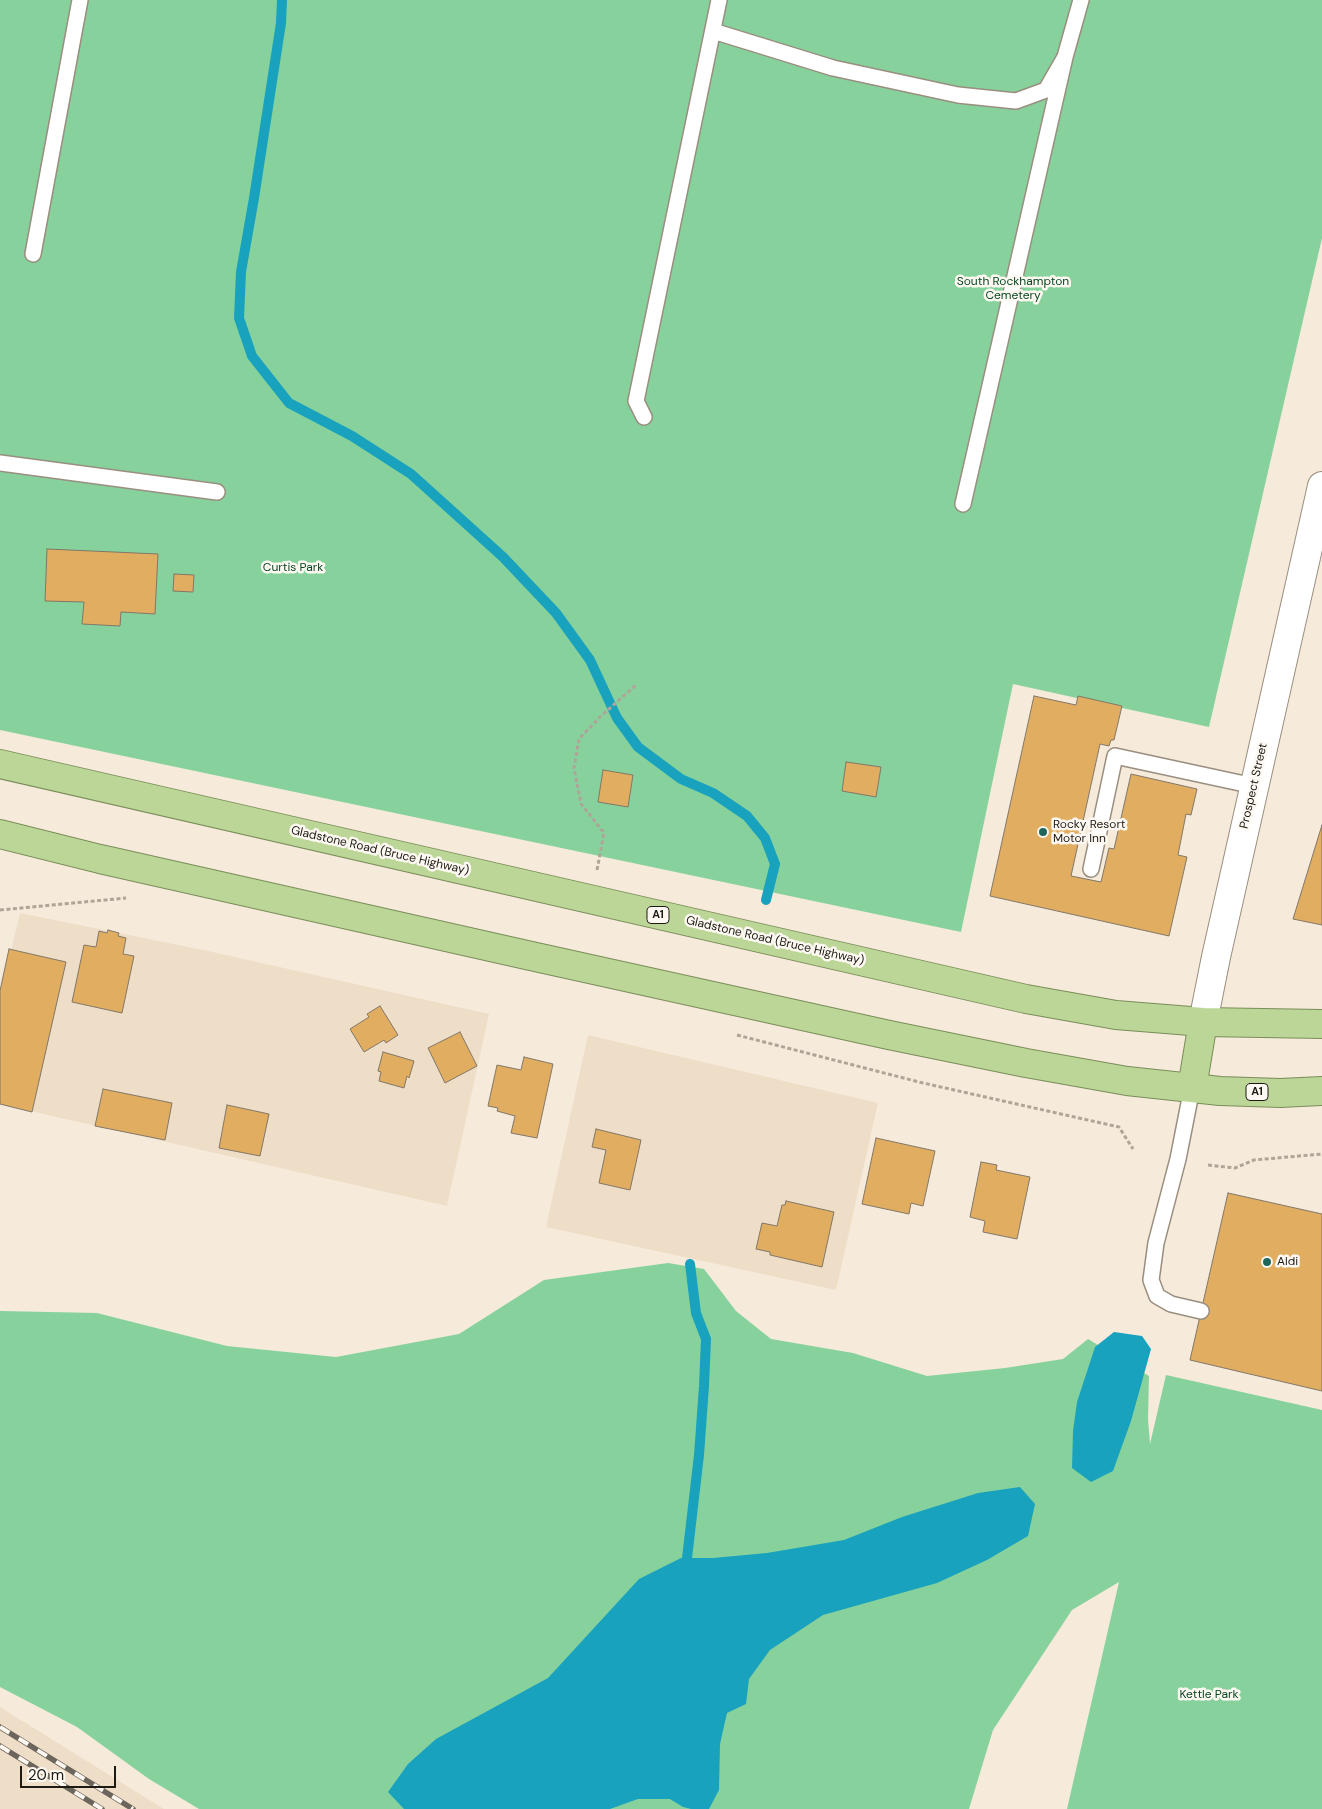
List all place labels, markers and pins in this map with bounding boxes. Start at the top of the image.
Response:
place label: Rocky Resort Motor Inn [1053,818,1126,846]
marker: Rocky Resort Motor Inn [1037,826,1049,838]
place label: Aldi [1277,1255,1298,1269]
marker: Aldi [1261,1256,1273,1268]

